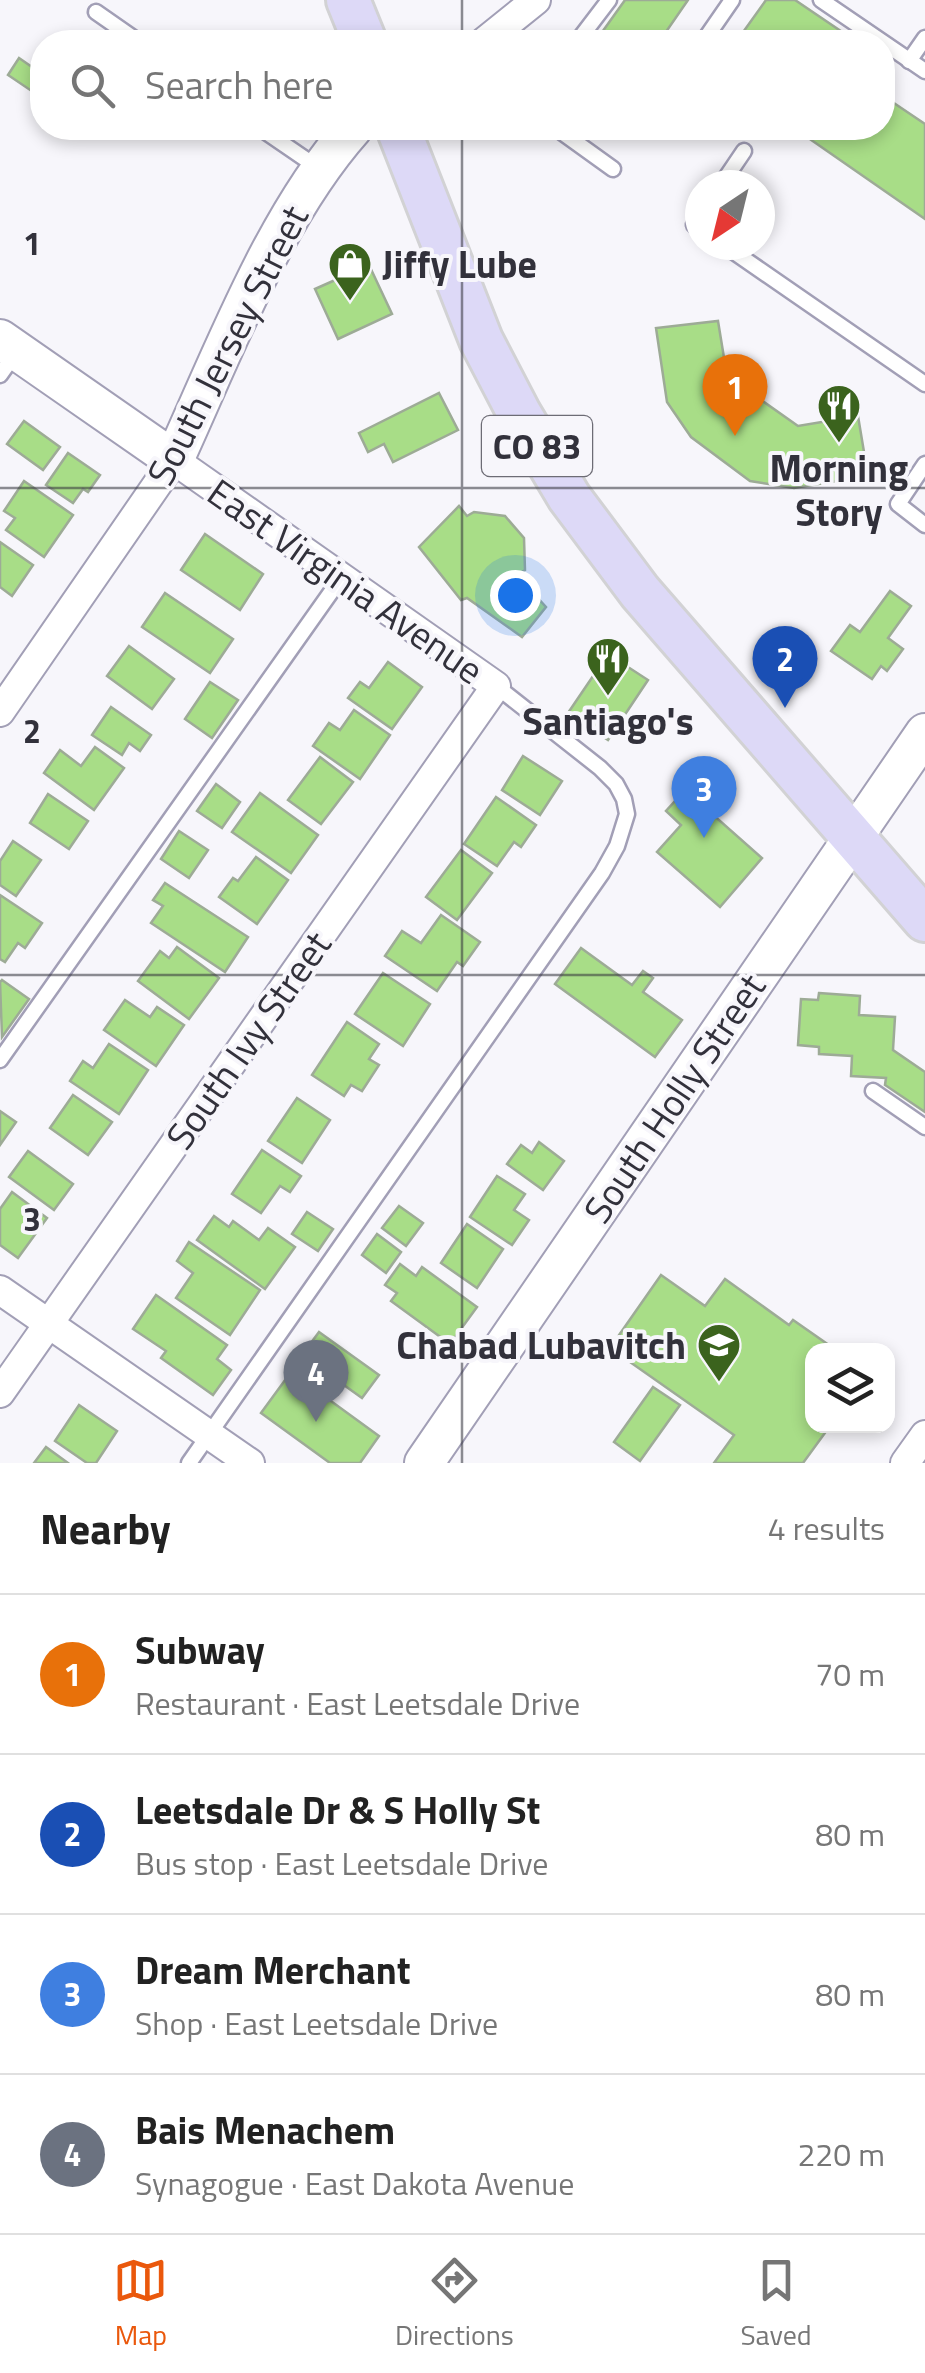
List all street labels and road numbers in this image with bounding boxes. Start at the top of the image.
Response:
street label: South Jersey Street [131,195,323,495]
road number: CO 83 [482,416,592,476]
street label: East Virginia Avenue [196,464,496,698]
street label: South Ivy Street [151,919,345,1161]
street label: South Holly Street [569,961,779,1235]

